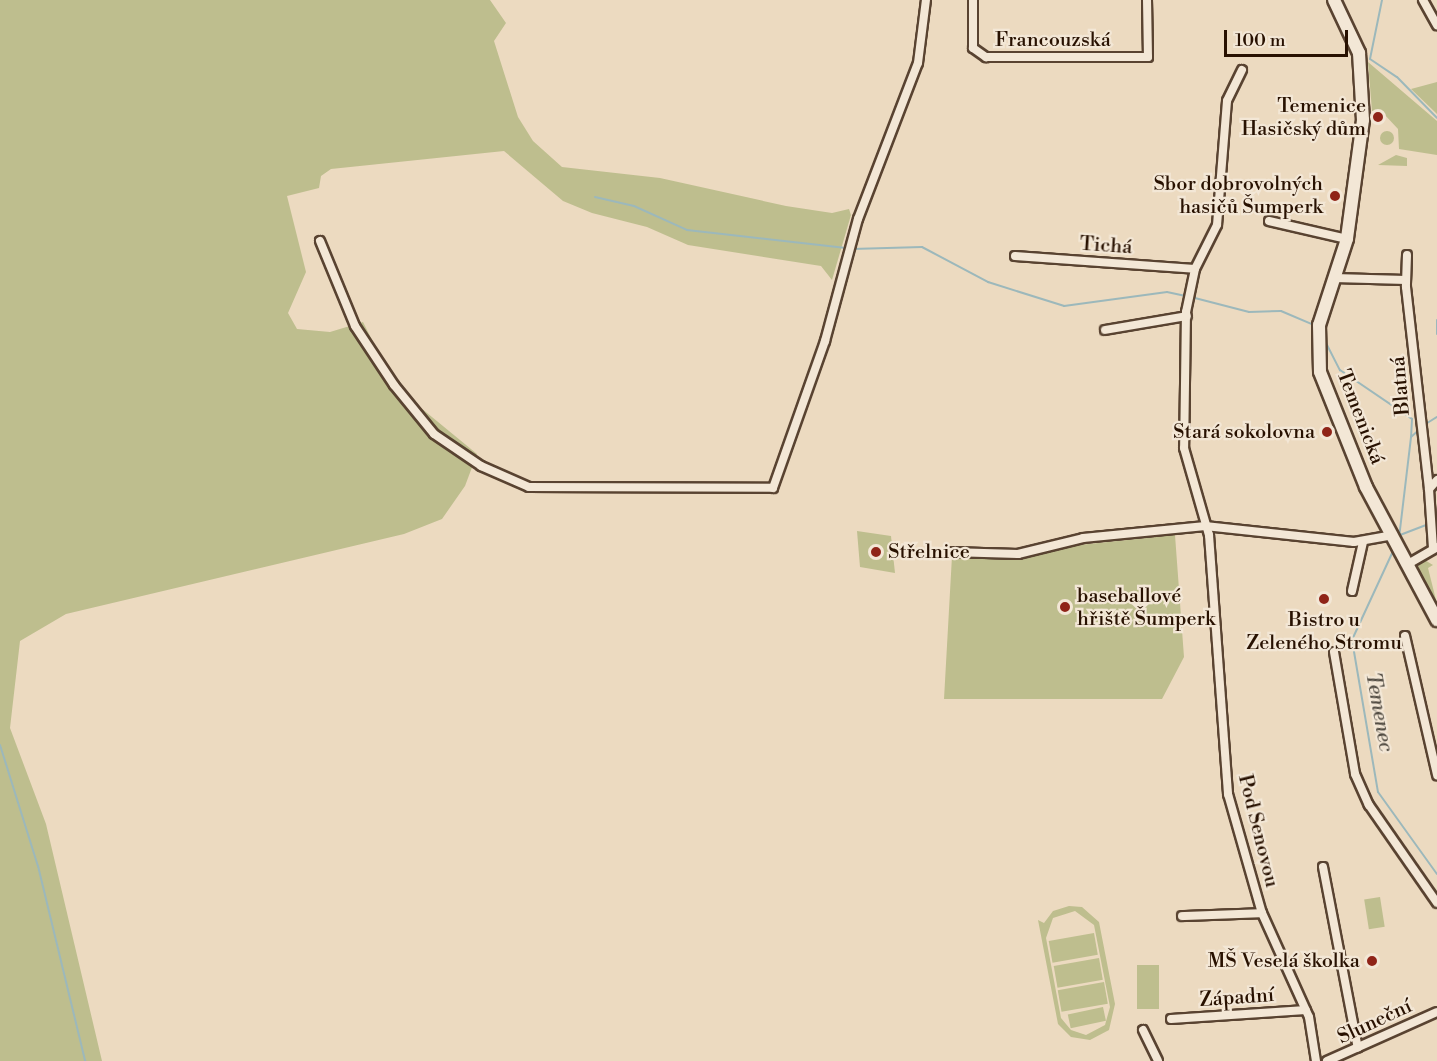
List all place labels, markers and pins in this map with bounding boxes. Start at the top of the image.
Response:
place label: Temenice Hasičský dům [1241,94,1366,141]
marker: Temenice Hasičský dům [1371,110,1385,124]
place label: Sbor dobrovolných hasičů Šumperk [1153,172,1323,219]
marker: Sbor dobrovolných hasičů Šumperk [1328,189,1342,203]
place label: Stará sokolovna [1173,420,1315,444]
marker: Stará sokolovna [1320,425,1334,439]
place label: Střelnice [888,540,970,564]
marker: Střelnice [869,545,883,559]
place label: baseballové hřiště Šumperk [1077,584,1215,631]
marker: Bistro u Zeleného Stromu [1317,592,1331,606]
marker: baseballové hřiště Šumperk [1058,600,1072,614]
place label: Bistro u Zeleného Stromu [1246,608,1402,655]
place label: MŠ Veselá školka [1208,949,1360,973]
marker: MŠ Veselá školka [1365,954,1379,968]

